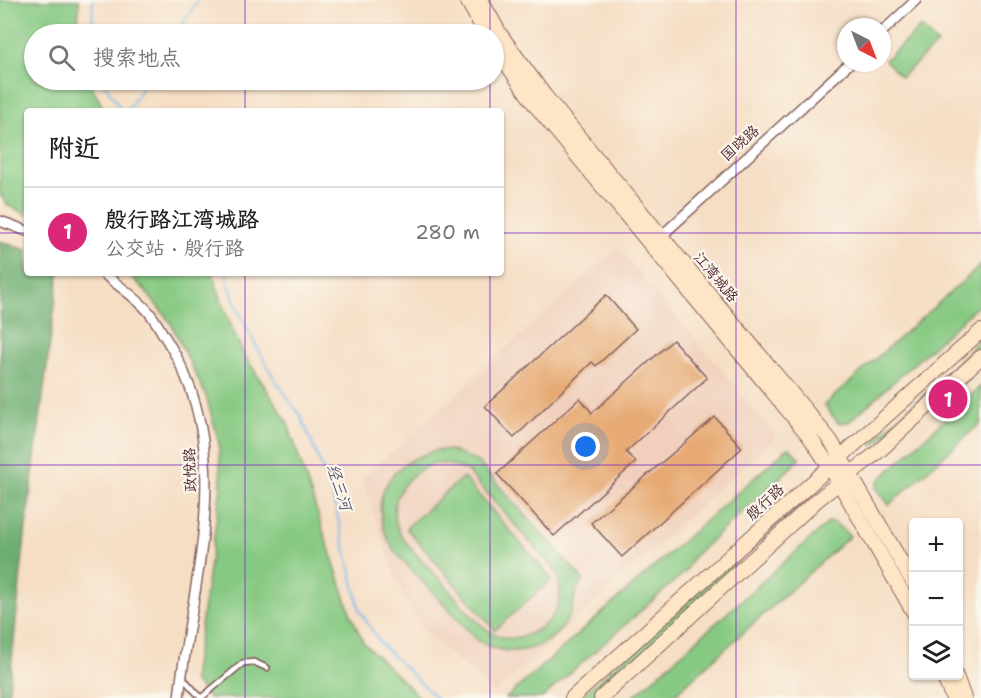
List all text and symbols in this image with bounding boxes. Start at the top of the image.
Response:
north arrow [837,18,891,72]
search box [24,24,504,90]
icon: search [45,41,78,74]
text: 搜索地点 [93,43,181,72]
street label: 国晓路 [717,121,763,165]
text: 附近 [48,130,100,165]
text: 殷行路江湾城路 [105,205,259,234]
text: 1 [63,219,72,245]
text: 280 m [415,219,480,245]
text: 公交站 · 殷行路 [105,235,244,261]
street label: 江湾城路 [689,248,743,306]
pin: 1 [928,376,968,422]
your location [571,432,600,461]
street label: 政悦路 [179,447,201,493]
water label: 经三河 [322,461,358,516]
street label: 殷行路 [742,479,788,525]
map controls [909,518,963,680]
button: + [909,518,963,572]
button: − [909,572,963,626]
button: layers [909,626,963,680]

